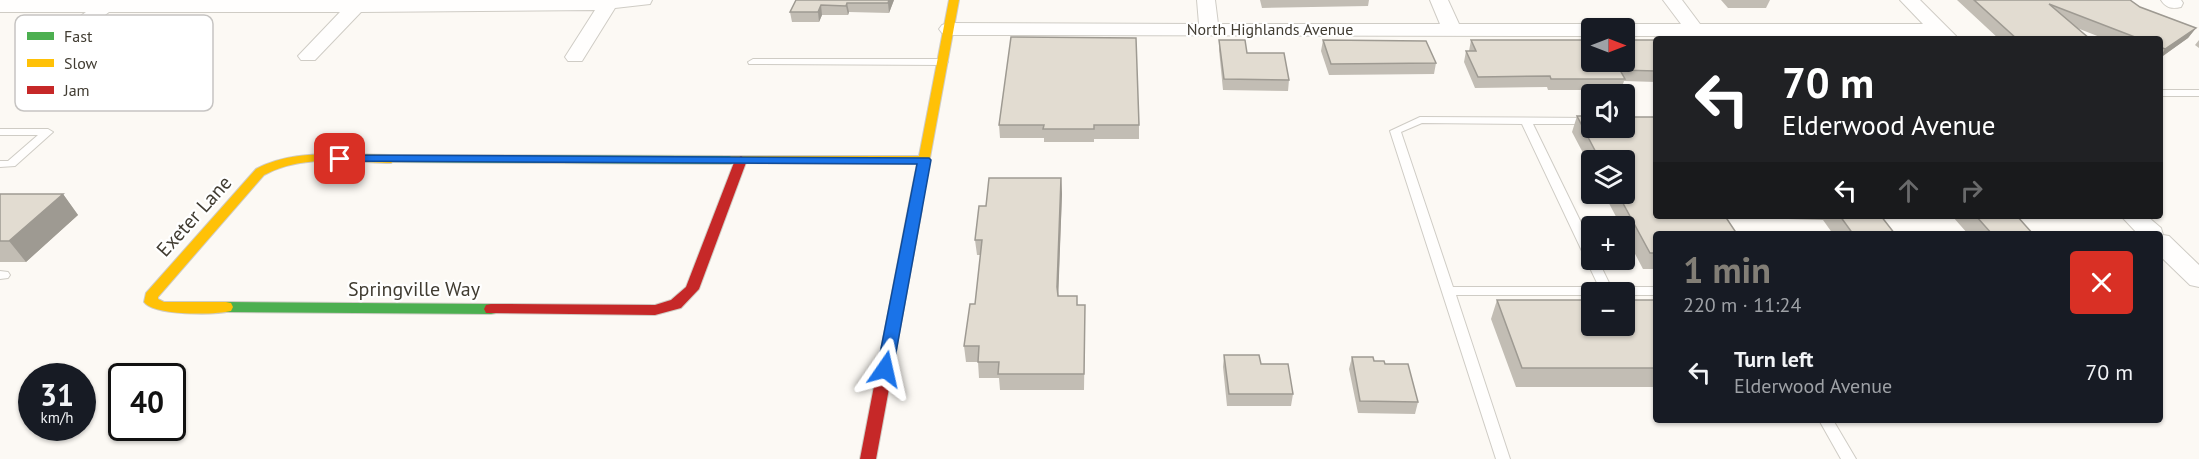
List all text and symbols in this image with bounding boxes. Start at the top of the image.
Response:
legend [15,15,213,111]
north arrow [1581,18,1635,72]
map controls [1581,18,1635,336]
street label: North Highlands Avenue [1187,19,1353,39]
text: Fast [64,26,93,46]
text: Slow [64,53,98,73]
text: 70 m [1782,55,1874,110]
icon: left [1683,60,1761,138]
text: Jam [63,80,90,100]
button: sound [1581,84,1635,138]
text: Elderwood Avenue [1782,108,1995,142]
pin [314,133,365,184]
icon: arrive [323,142,356,175]
button: layers [1581,150,1635,204]
street label: Exeter Lane [151,170,237,262]
icon: left [1829,174,1862,207]
icon: ahead [1892,174,1925,207]
icon: right [1955,174,1988,207]
button: + [1581,216,1635,270]
text: 1 min [1683,246,1771,293]
button: close [2070,251,2133,314]
street label: Springville Way [348,276,481,302]
button: − [1581,282,1635,336]
text: 220 m · 11:24 [1683,292,1801,318]
position arrow [853,337,917,401]
text: Turn left [1734,345,1814,373]
icon: left [1683,356,1716,389]
text: 70 m [2085,358,2133,386]
speed limit sign: 40 [108,363,186,441]
text: Elderwood Avenue [1734,373,1892,399]
text: 31 [40,375,74,414]
text: km/h [41,408,73,427]

